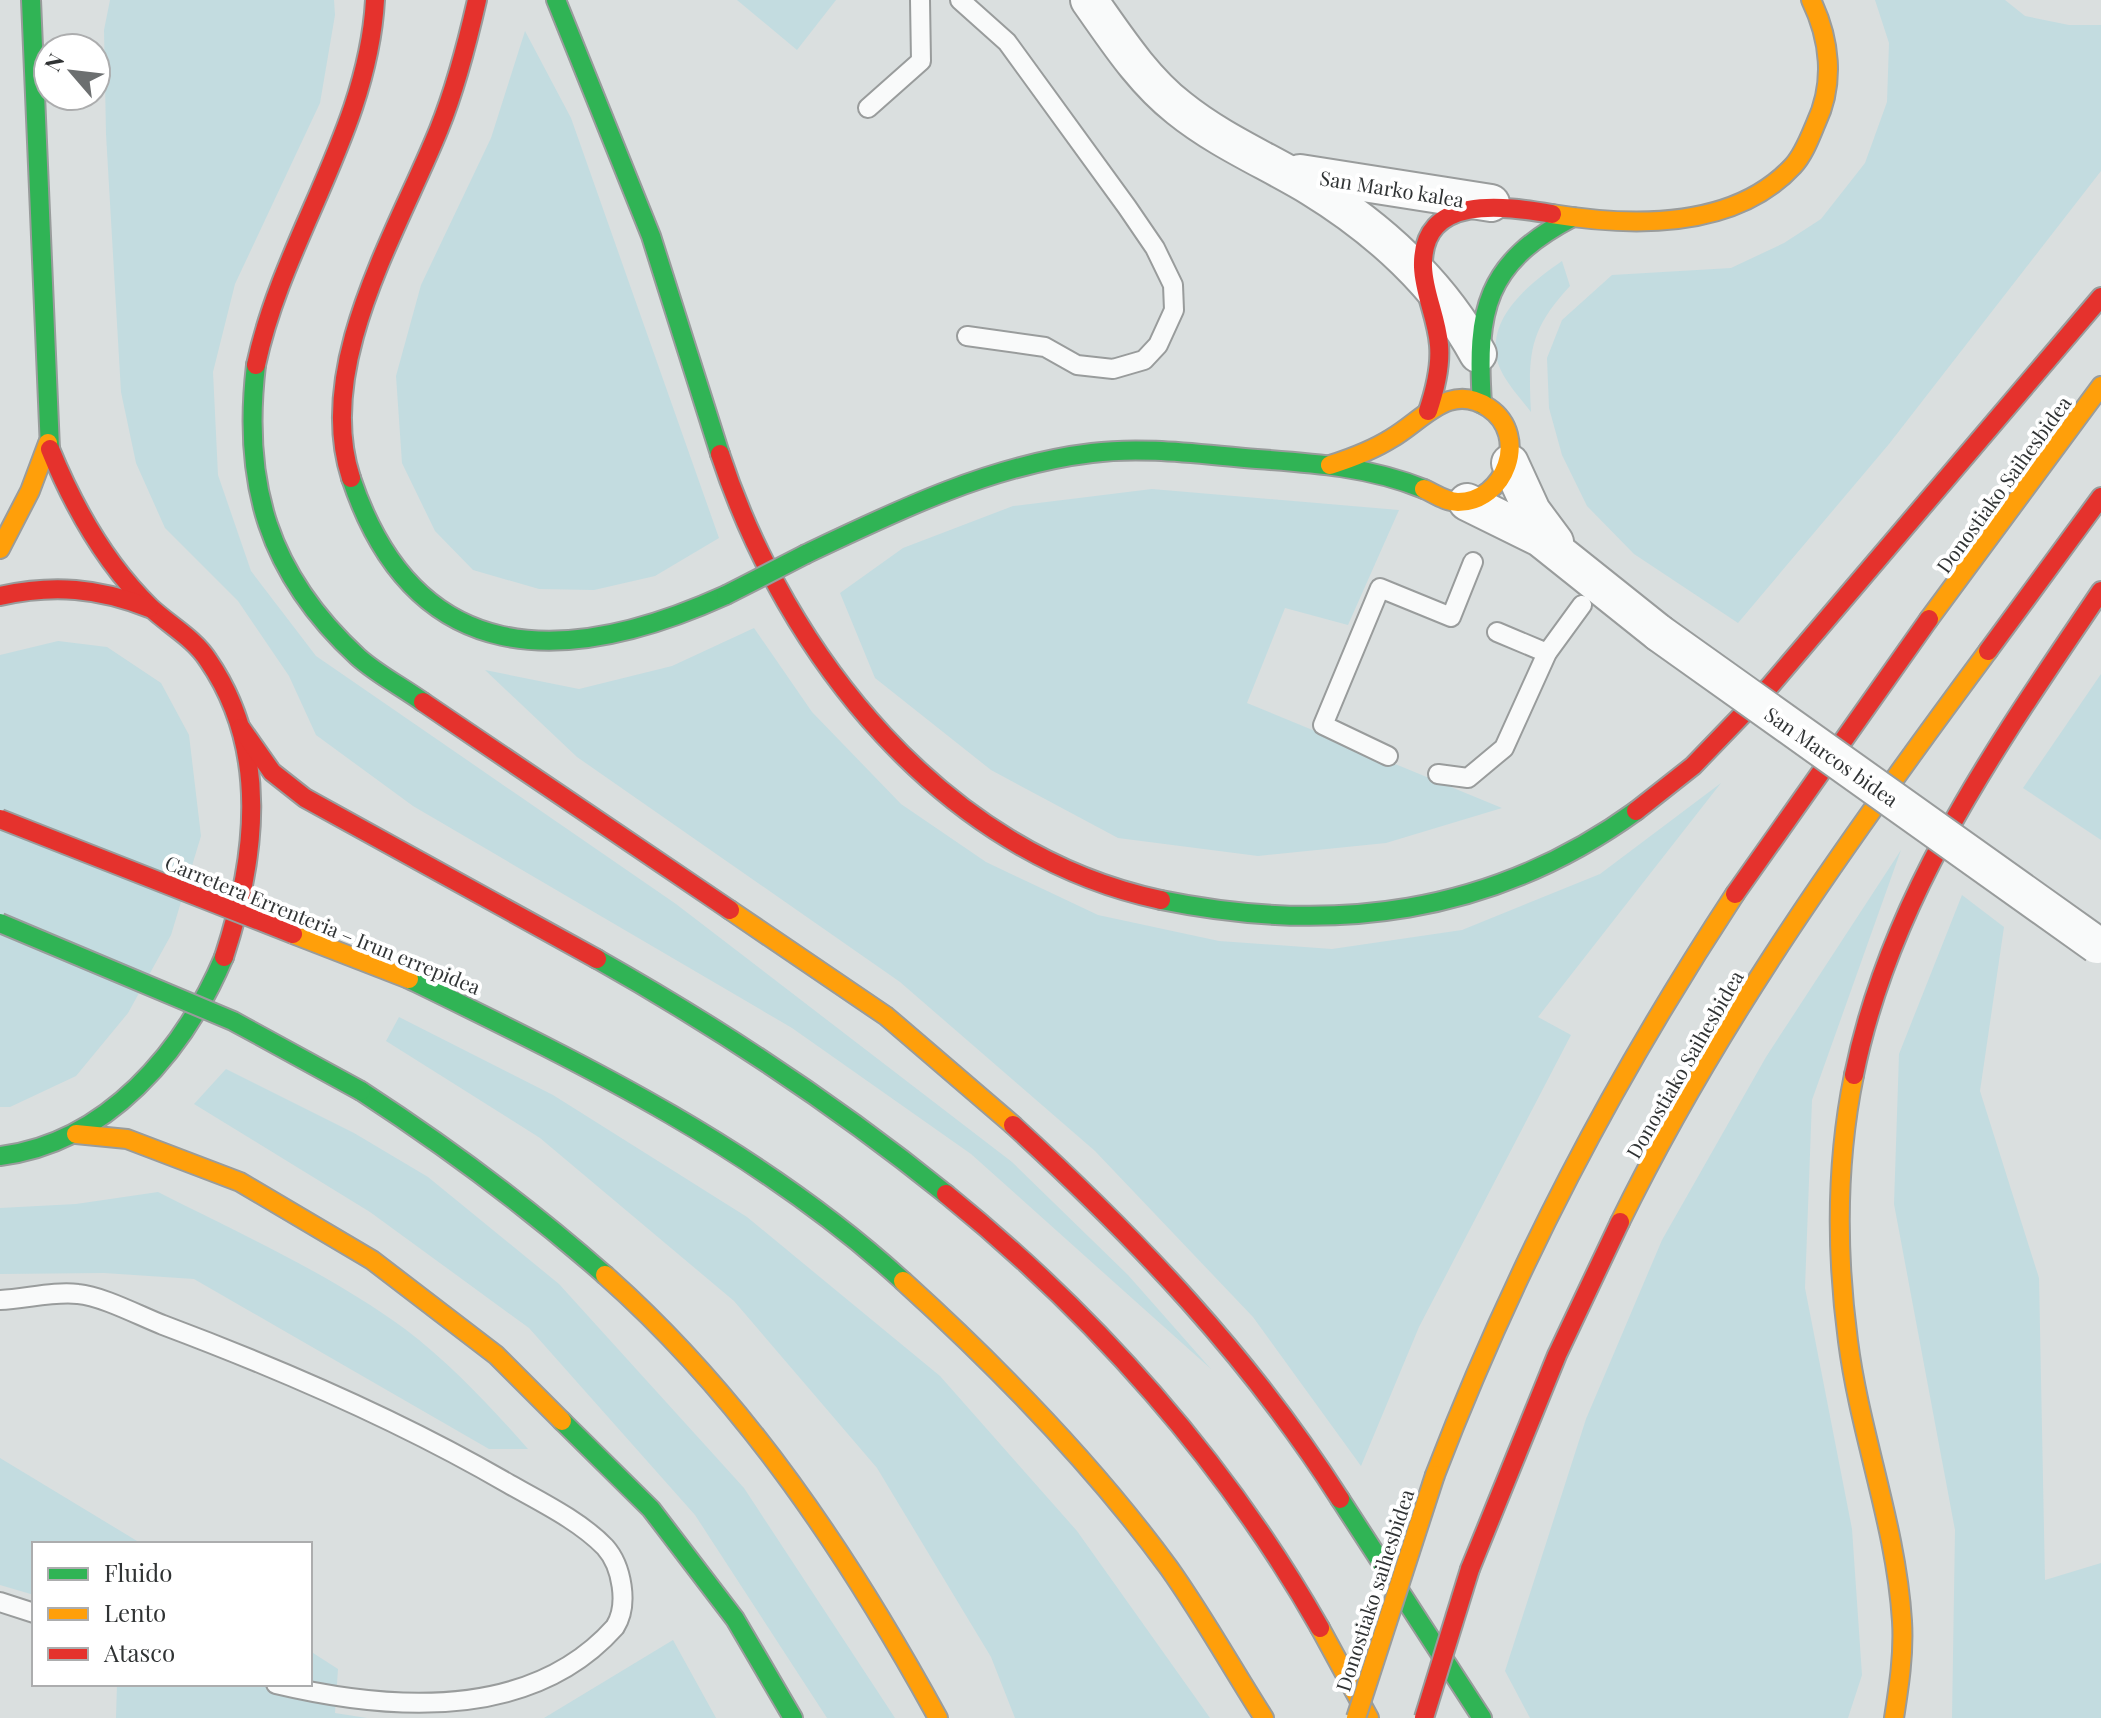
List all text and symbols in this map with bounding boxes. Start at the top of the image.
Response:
north arrow [32,32,112,112]
text: N [36,48,70,76]
street label: San Marko kalea [1318,163,1466,213]
street label: Donostiako Saihesbidea [1930,390,2076,578]
street label: San Marcos bidea [1760,700,1904,812]
street label: Carretera Errenteria – Irun errepidea [161,848,485,1000]
street label: Donostiako Saihesbidea [1619,965,1749,1163]
street label: Donostiako saihesbidea [1329,1485,1419,1694]
legend [32,1542,312,1686]
text: Fluido [104,1556,172,1588]
text: Lento [104,1596,166,1628]
text: Atasco [103,1636,175,1668]

